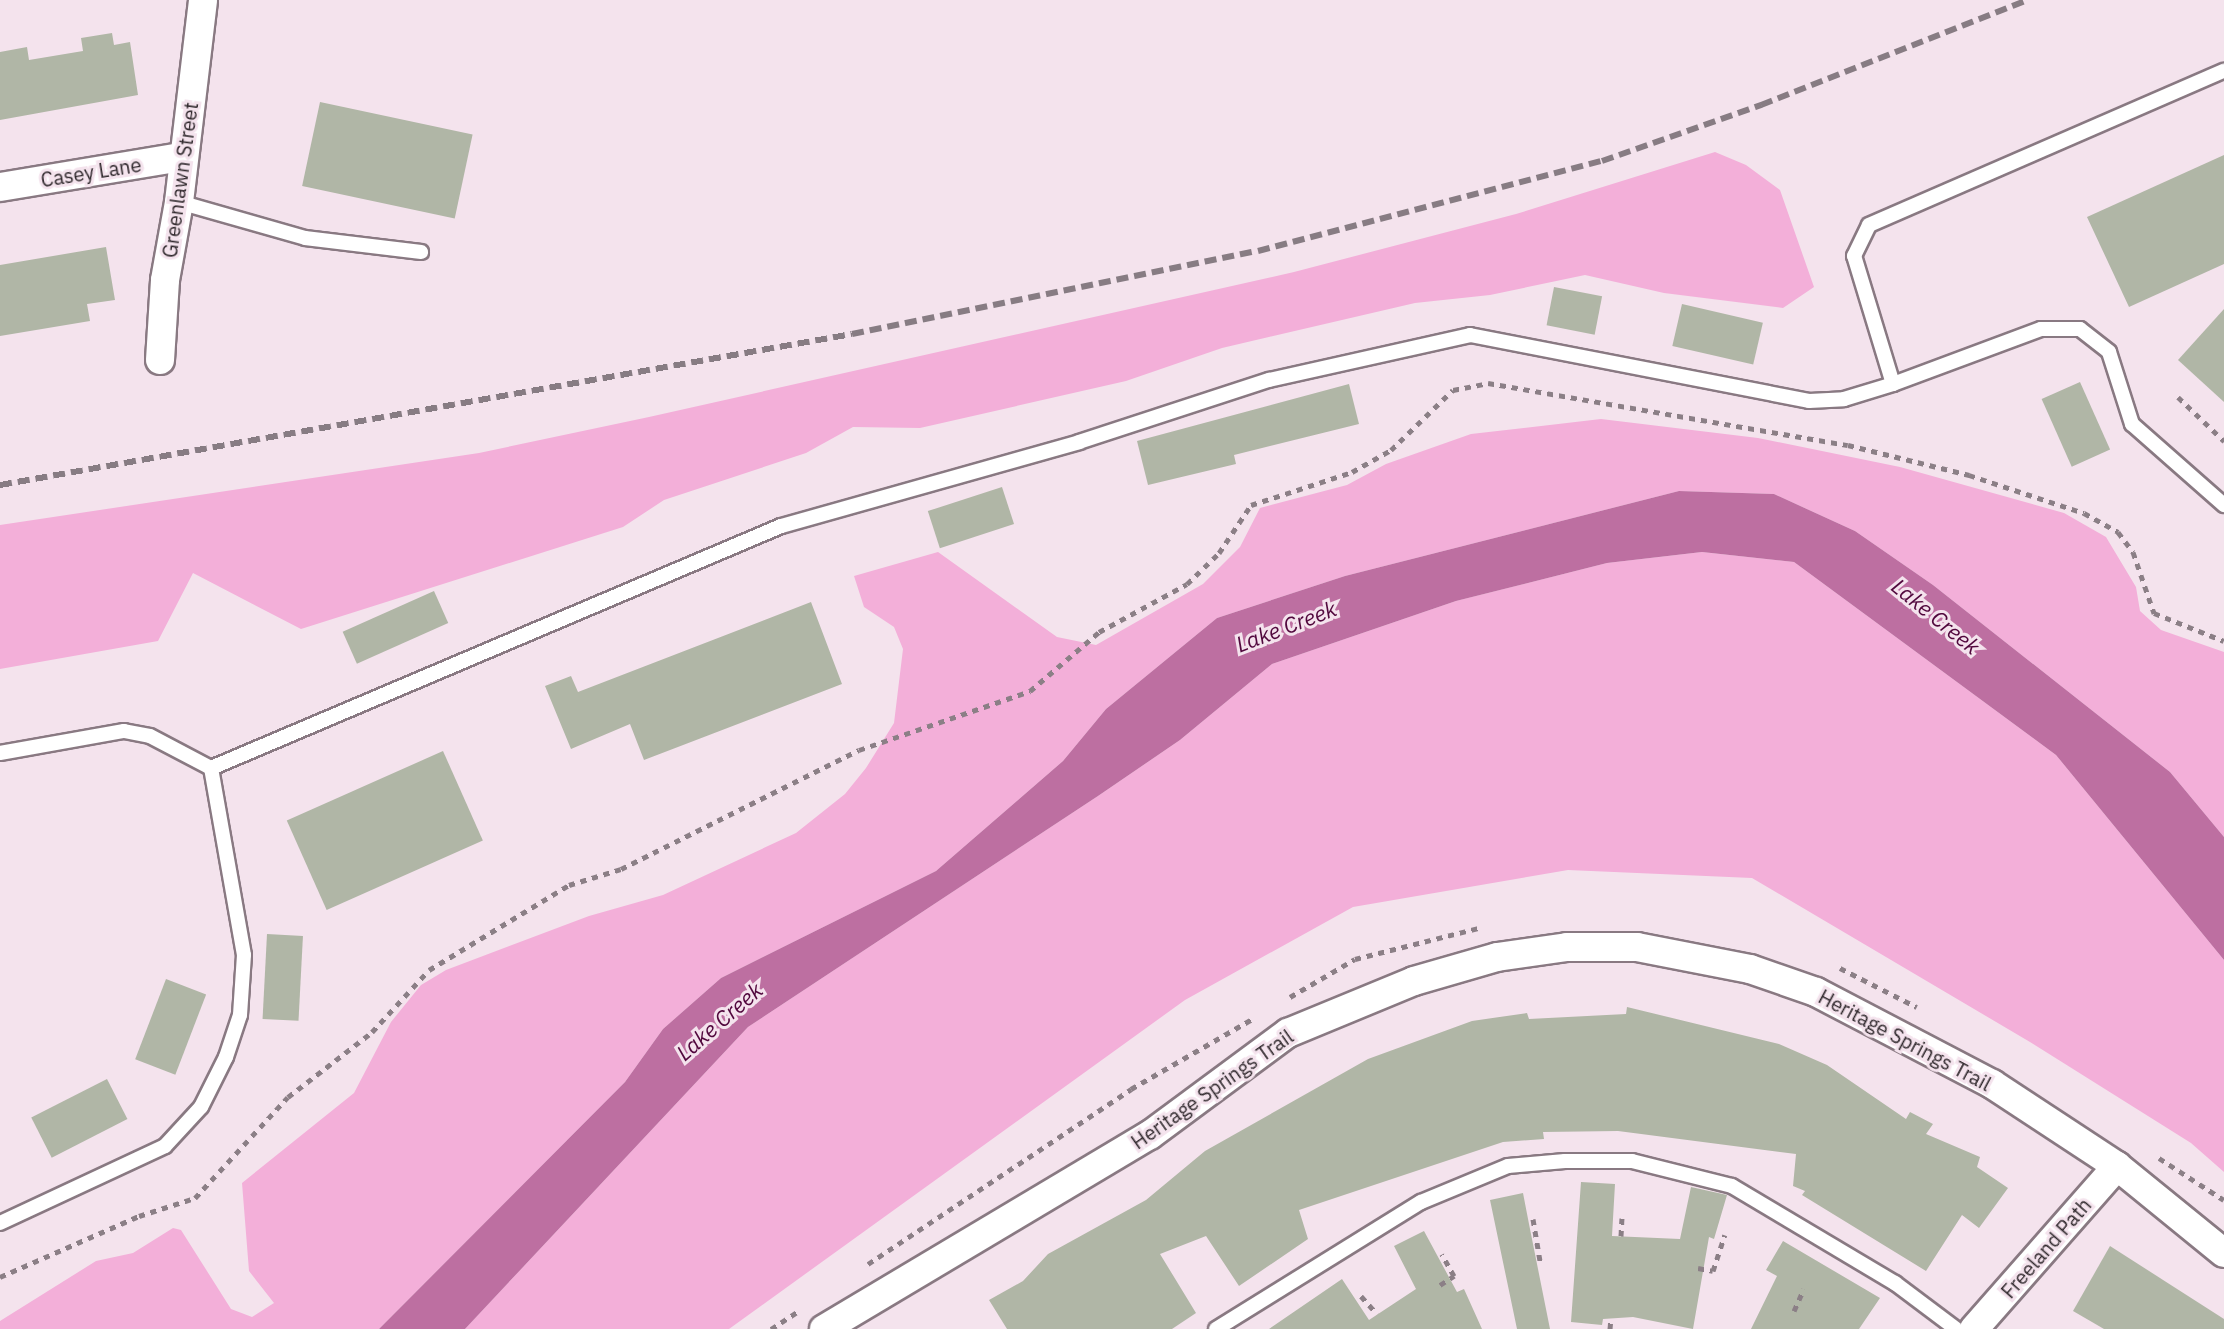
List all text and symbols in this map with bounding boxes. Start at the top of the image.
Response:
street label: Greenlawn Street [157,101,203,259]
street label: Casey Lane [39,152,143,192]
water label: Lake Creek [1887,573,1985,659]
water label: Lake Creek [1232,595,1340,657]
water label: Lake Creek [670,976,768,1066]
street label: Heritage Springs Trail [1815,984,1995,1096]
street label: Heritage Springs Trail [1126,1024,1298,1154]
street label: Freeland Path [1996,1193,2096,1303]

